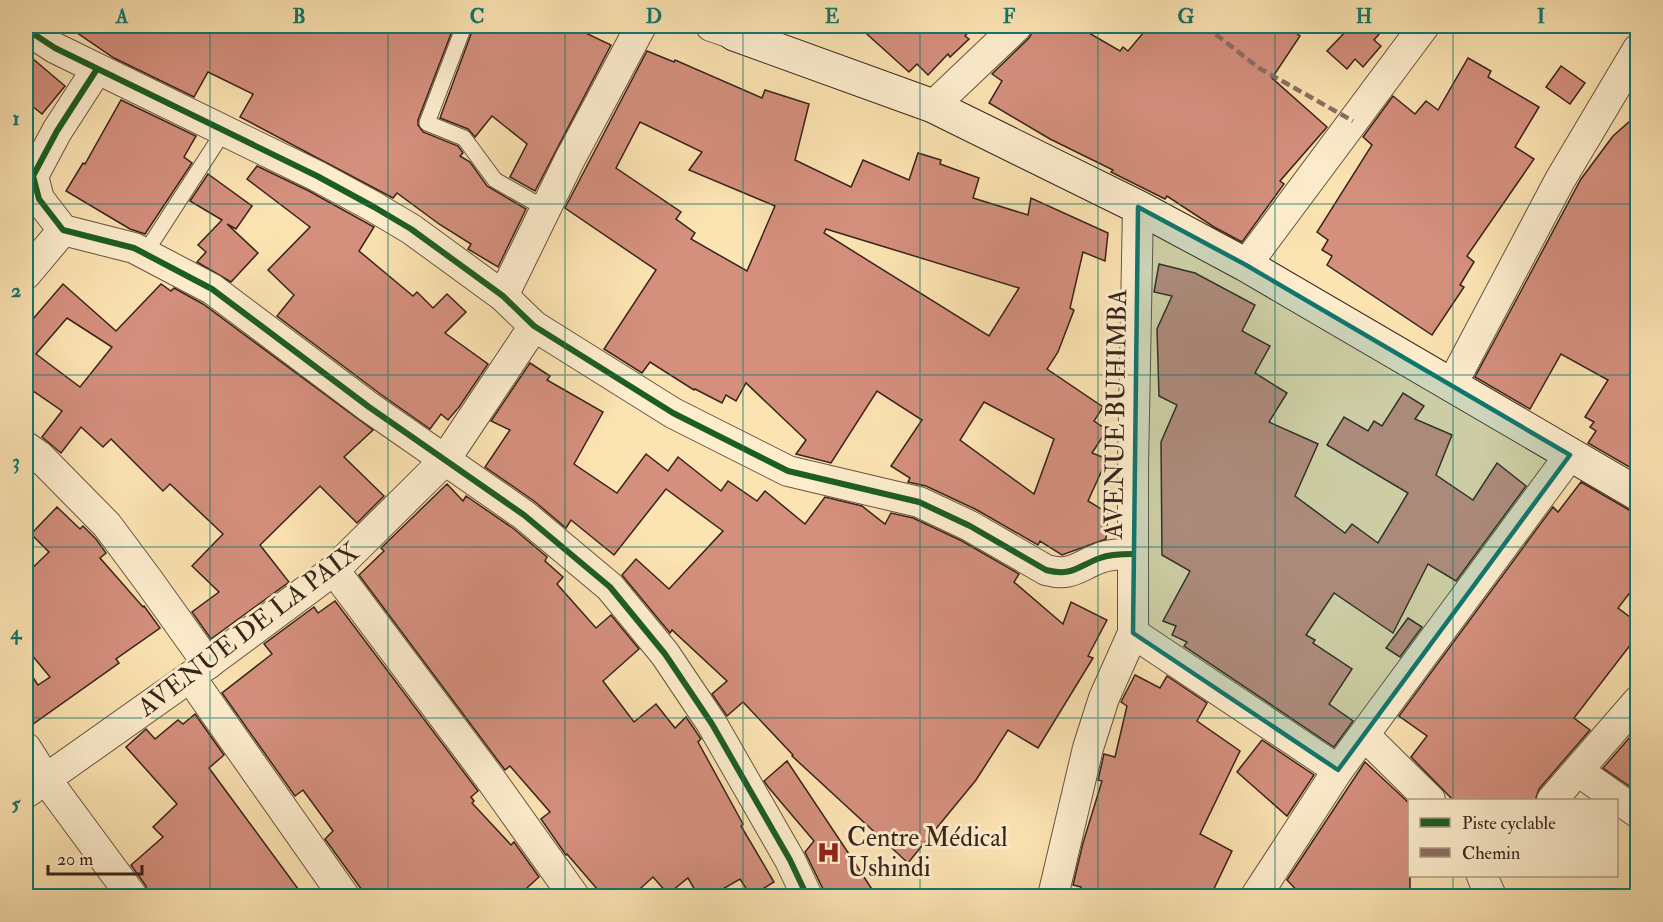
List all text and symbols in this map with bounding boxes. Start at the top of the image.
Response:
text: A [115,4,129,29]
text: B [292,4,306,29]
text: C [470,4,484,29]
text: D [646,4,662,29]
text: E [825,4,840,29]
text: F [1003,4,1016,29]
text: G [1178,4,1195,29]
text: H [1356,4,1372,29]
text: I [1537,4,1545,29]
text: 1 [12,106,20,131]
text: 2 [11,278,21,303]
street label: AVENUE BUHIMBA [1098,288,1134,540]
text: 3 [12,449,20,474]
street label: AVENUE DE LA PAIX [131,536,366,724]
text: 4 [10,620,23,645]
text: 5 [12,791,22,816]
legend [1408,799,1618,877]
text: Piste cyclable [1462,812,1556,835]
place label: Centre Médical Ushindi [847,822,1008,884]
scale bar [48,838,142,876]
hospital icon: Centre Médical Ushindi [816,839,842,865]
text: Chemin [1462,842,1520,865]
text: 20 m [57,848,93,871]

